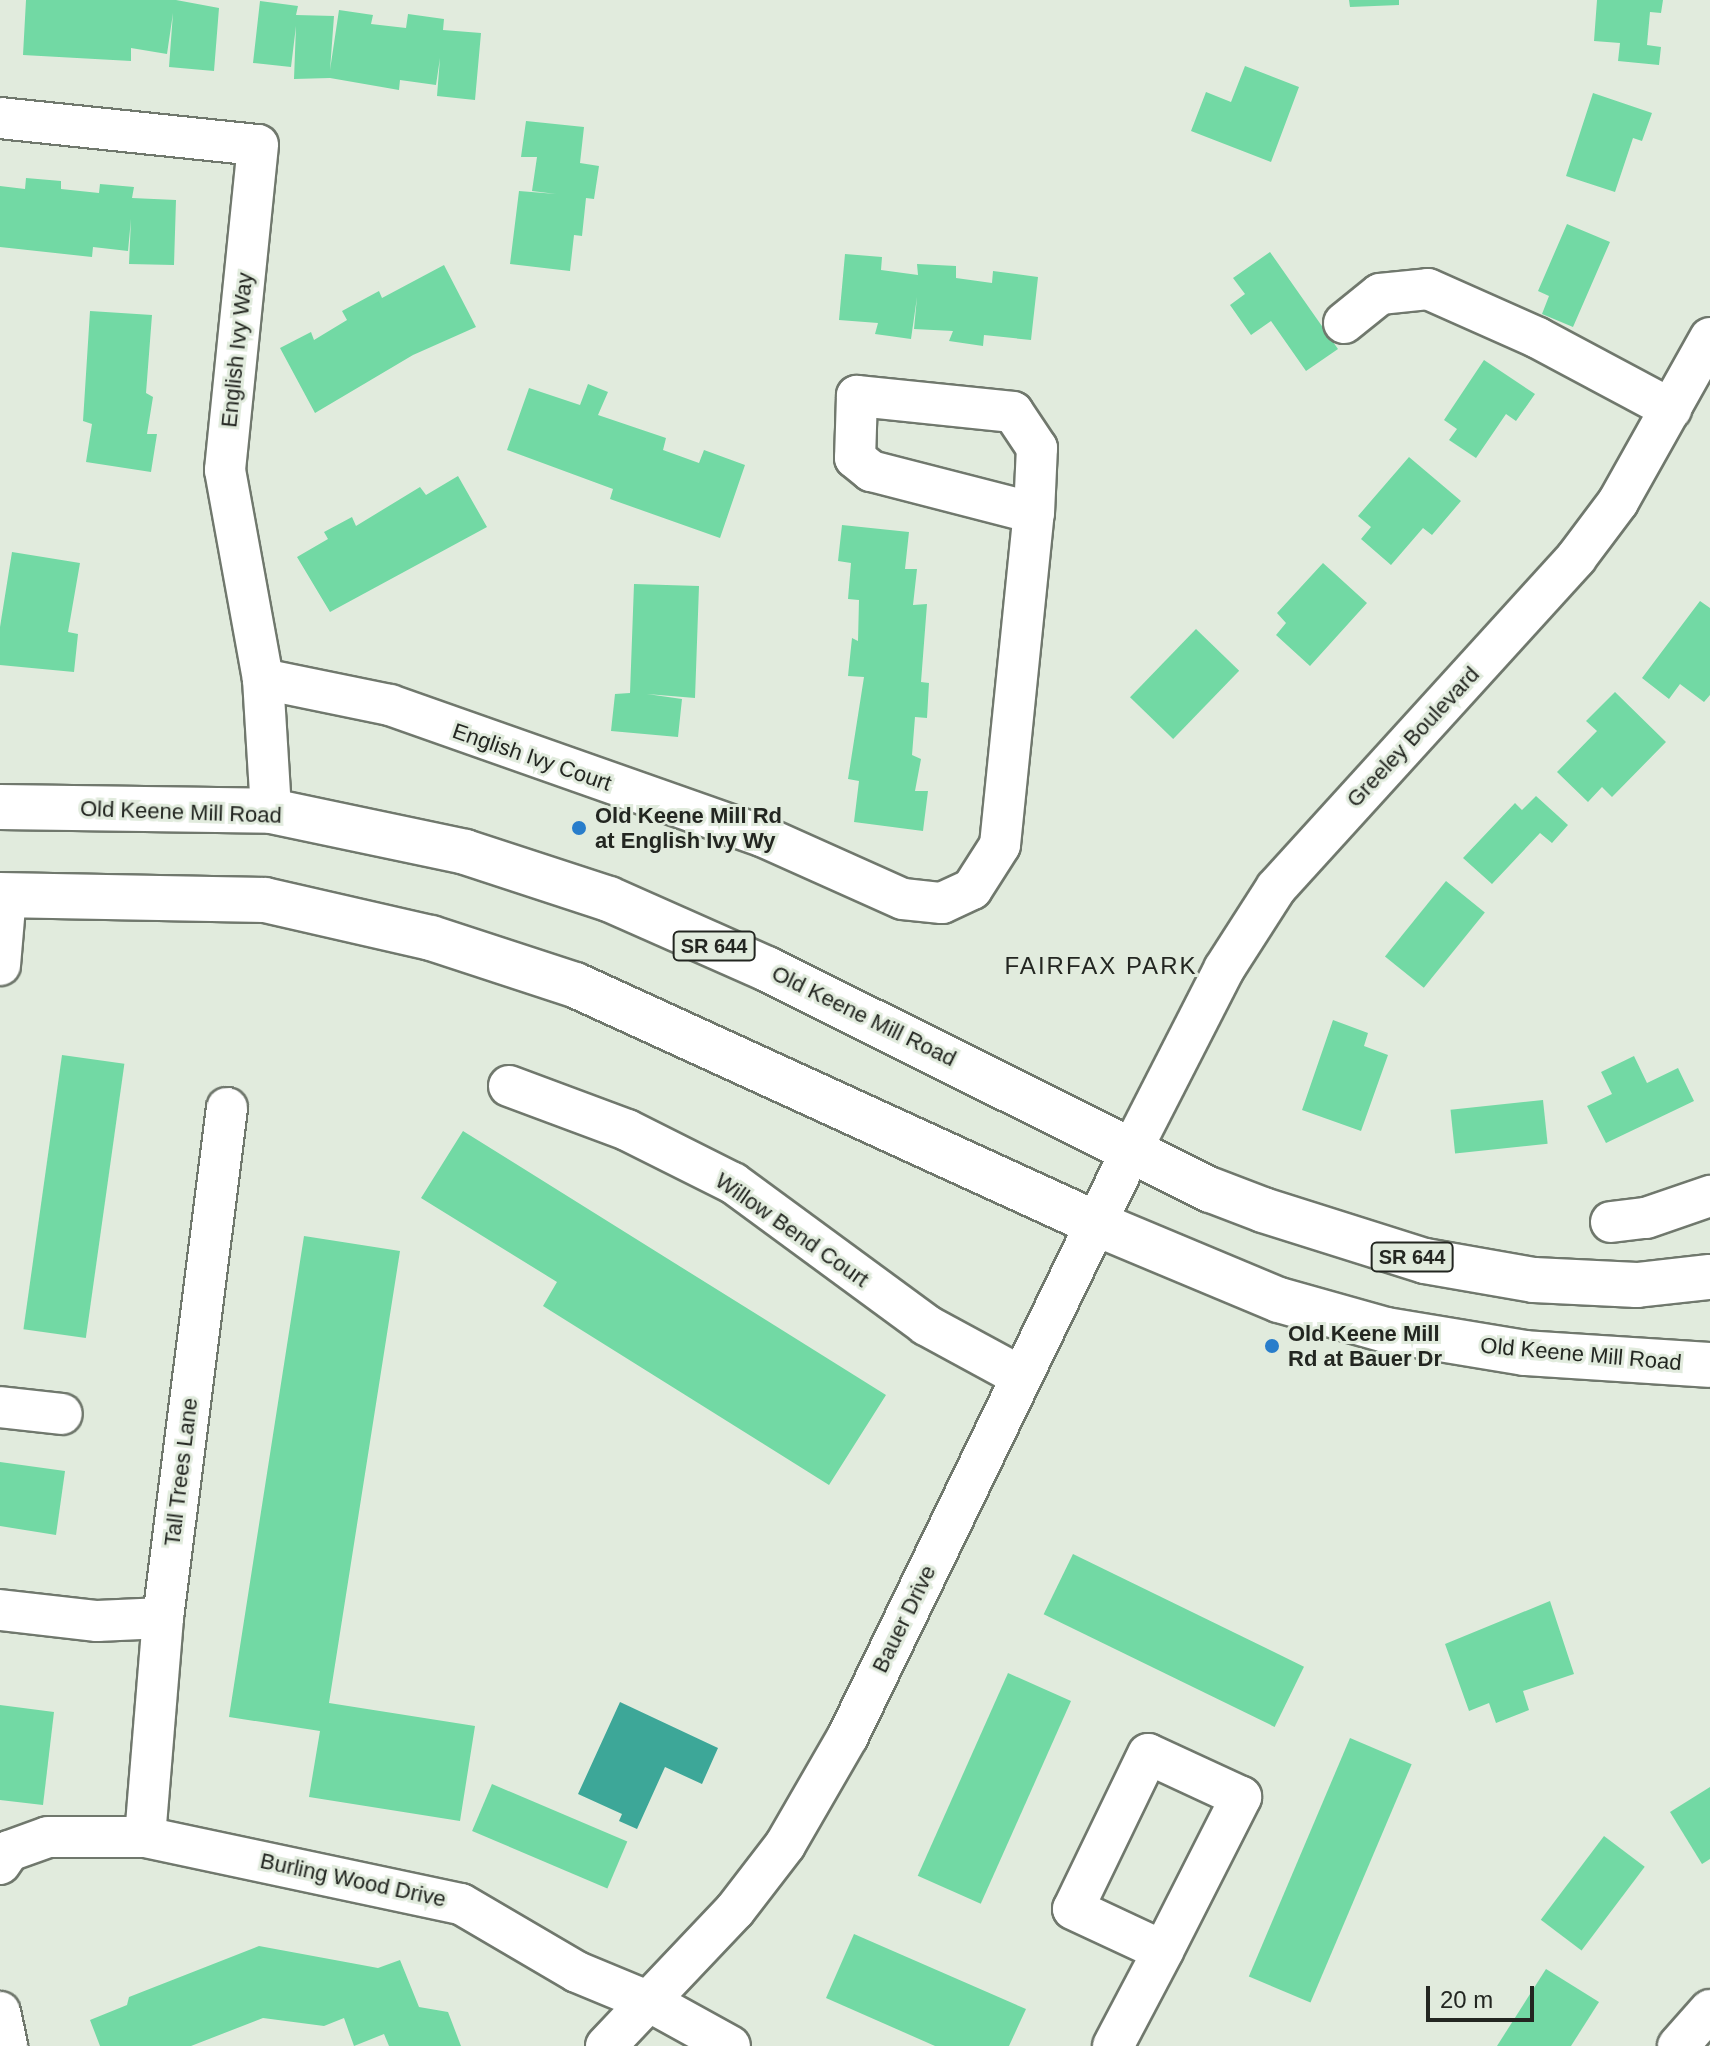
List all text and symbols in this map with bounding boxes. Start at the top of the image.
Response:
street label: English Ivy Way [216,271,258,429]
street label: Greeley Boulevard [1341,661,1485,813]
street label: English Ivy Court [449,717,615,797]
street label: Old Keene Mill Road [80,795,282,829]
place label: Old Keene Mill Rd at English Ivy Wy [595,802,782,854]
marker: Old Keene Mill Rd at English Ivy Wy [570,819,588,837]
road number: SR 644 [672,930,756,962]
district label: FAIRFAX PARK [1005,952,1197,980]
street label: Old Keene Mill Road [768,960,960,1072]
street label: Willow Bend Court [710,1167,874,1293]
road number: SR 644 [1370,1241,1454,1273]
place label: Old Keene Mill Rd at Bauer Dr [1288,1320,1442,1372]
street label: Old Keene Mill Road [1479,1332,1683,1376]
marker: Old Keene Mill Rd at Bauer Dr [1263,1337,1281,1355]
street label: Tall Trees Lane [159,1396,203,1548]
street label: Bauer Drive [867,1561,941,1677]
street label: Burling Wood Drive [258,1847,448,1913]
scale bar [1430,1970,1538,2020]
text: 20 m [1440,1986,1493,2013]

